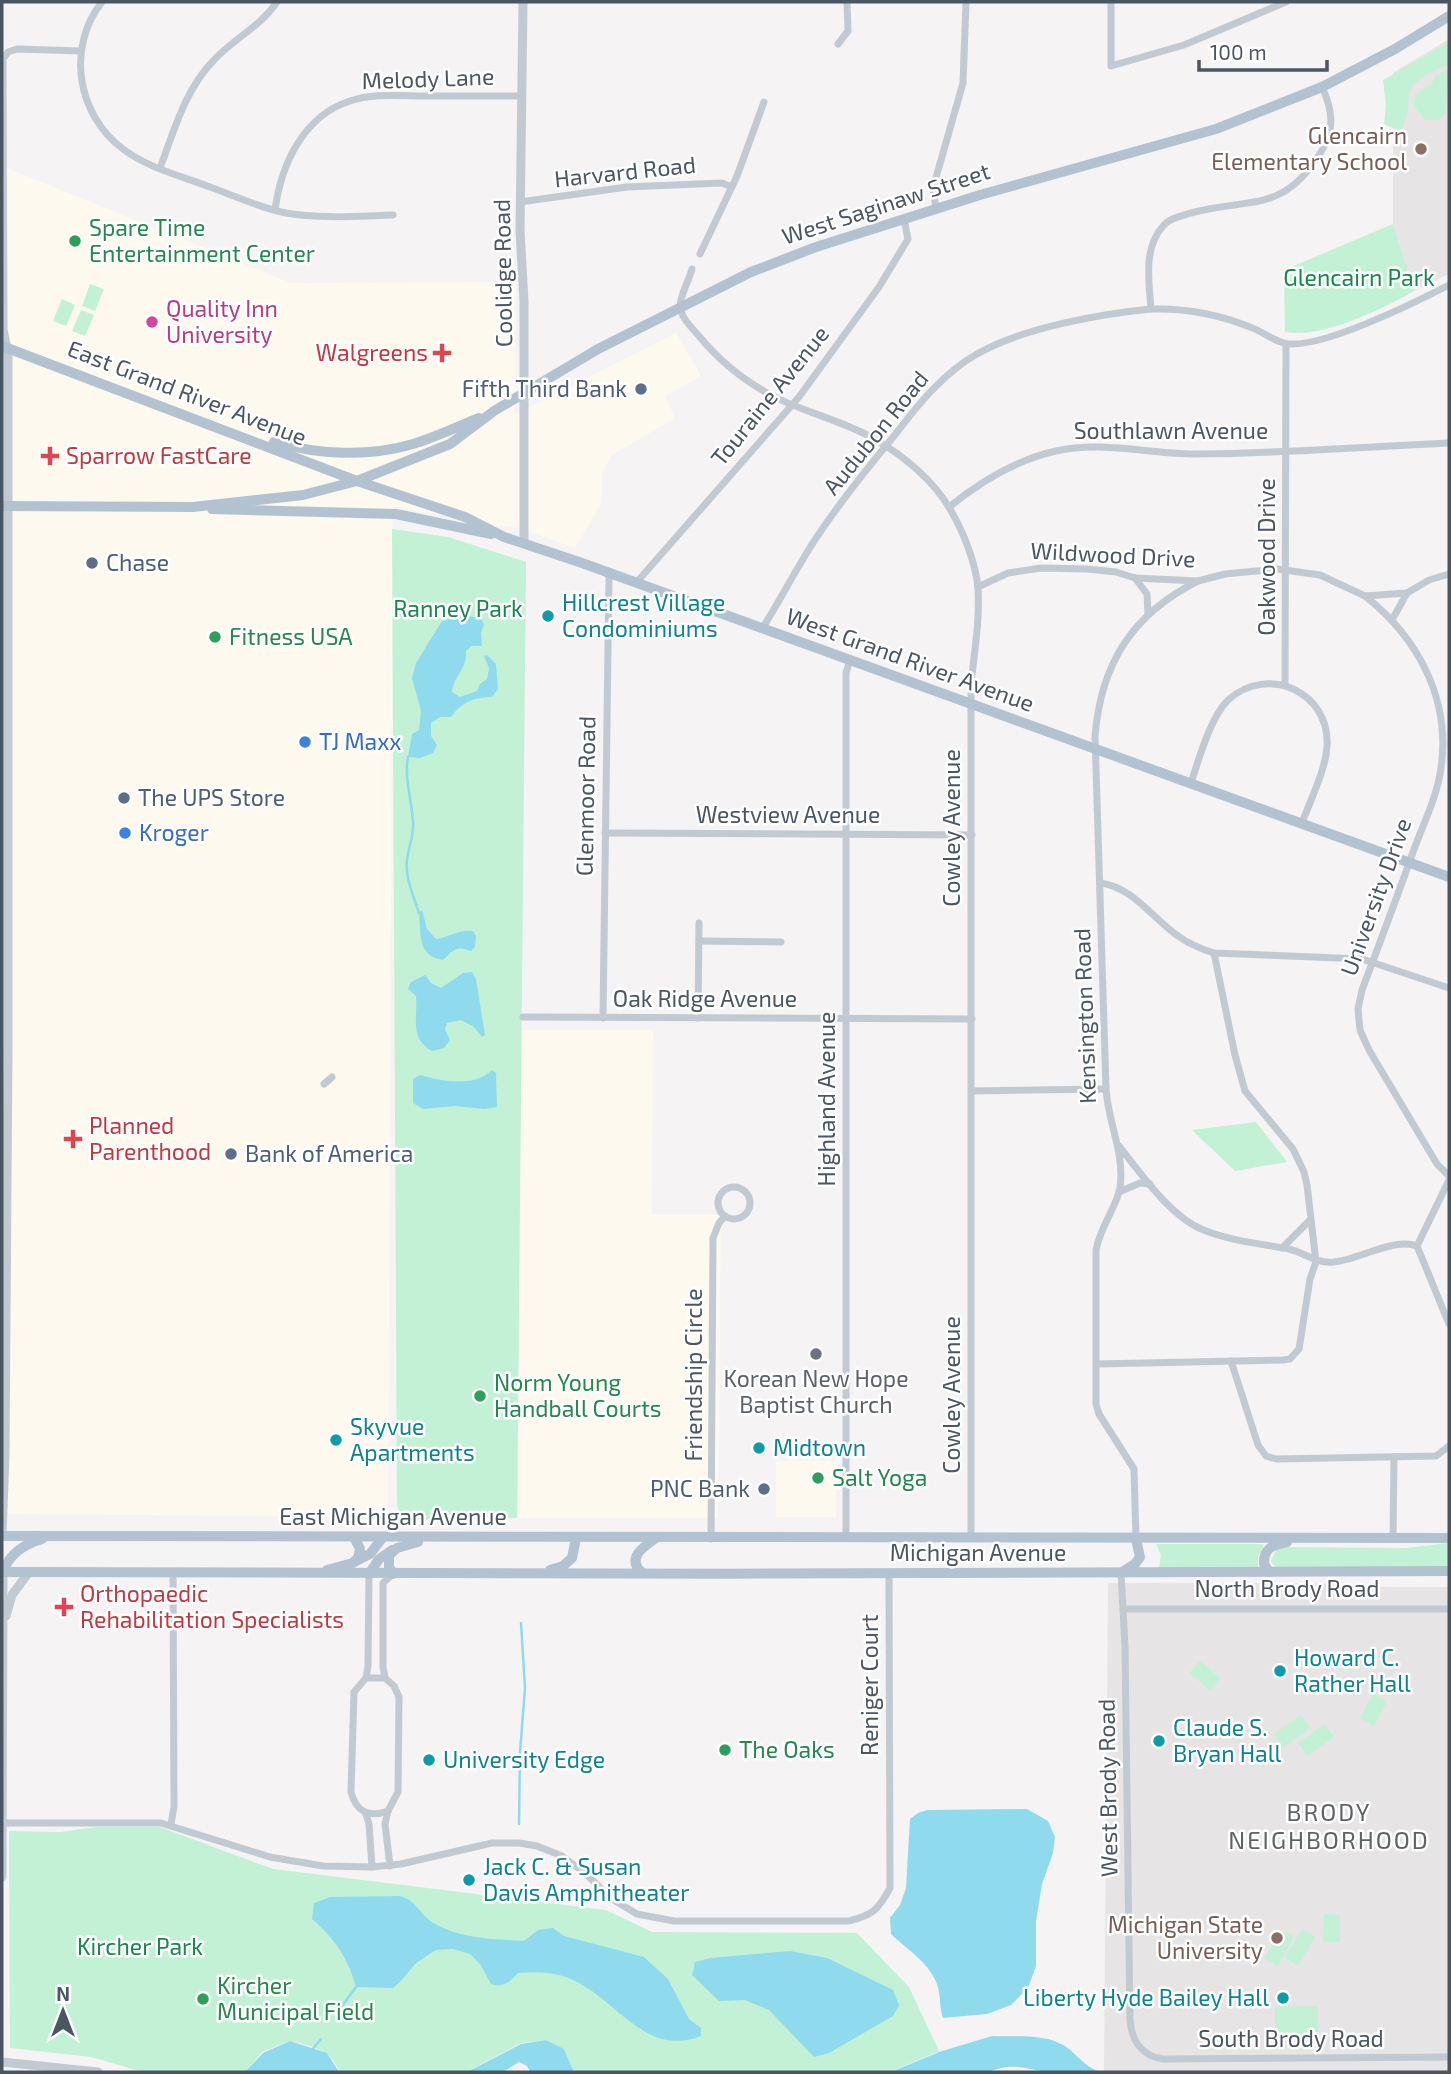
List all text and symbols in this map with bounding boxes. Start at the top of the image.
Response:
scale bar [1199,28,1327,72]
text: 100 m [1210,39,1267,64]
street label: Melody Lane [361,62,495,94]
place label: Glencairn Elementary School [1211,121,1407,175]
marker: Glencairn Elementary School [1413,141,1429,157]
street label: Harvard Road [553,150,697,192]
street label: West Saginaw Street [778,156,993,250]
street label: Coolidge Road [487,199,517,347]
place label: Spare Time Entertainment Center [89,213,315,267]
marker: Spare Time Entertainment Center [67,233,83,249]
park label: Glencairn Park [1283,263,1435,291]
place label: Quality Inn University [166,294,278,348]
marker: Quality Inn University [144,314,160,330]
street label: Touraine Avenue [704,320,834,471]
street label: East Grand River Avenue [64,334,311,451]
place label: Walgreens [316,338,428,366]
marker: Walgreens [434,345,450,361]
street label: Audubon Road [817,365,934,500]
place label: Fifth Third Bank [462,374,627,402]
marker: Fifth Third Bank [633,381,649,397]
street label: Southlawn Avenue [1074,416,1268,444]
place label: Sparrow FastCare [66,441,252,469]
marker: Sparrow FastCare [40,446,60,466]
street label: Oakwood Drive [1252,478,1280,636]
street label: Wildwood Drive [1030,536,1196,572]
place label: Chase [106,548,169,576]
marker: Chase [84,555,100,571]
place label: Hillcrest Village Condominiums [562,588,725,642]
park label: Ranney Park [393,594,523,622]
street label: West Grand River Avenue [782,601,1038,717]
marker: Hillcrest Village Condominiums [540,608,556,624]
place label: Fitness USA [229,622,353,650]
marker: Fitness USA [207,629,223,645]
street label: Glenmoor Road [570,716,600,876]
place label: TJ Maxx [319,727,402,755]
marker: TJ Maxx [297,734,313,750]
street label: Cowley Avenue [937,749,965,907]
place label: The UPS Store [138,783,285,811]
marker: The UPS Store [116,790,132,806]
street label: Westview Avenue [696,800,880,828]
street label: University Drive [1334,814,1417,979]
place label: Kroger [139,818,209,846]
marker: Kroger [117,825,133,841]
street label: Kensington Road [1067,928,1101,1104]
street label: Oak Ridge Avenue [613,984,797,1012]
street label: Highland Avenue [812,1012,840,1186]
place label: Planned Parenthood [89,1111,211,1165]
marker: Planned Parenthood [63,1129,83,1149]
place label: Bank of America [245,1139,413,1167]
marker: Bank of America [223,1146,239,1162]
street label: Friendship Circle [679,1288,707,1462]
street label: Cowley Avenue [937,1316,965,1474]
marker: Korean New Hope Baptist Church [808,1346,824,1362]
place label: Korean New Hope Baptist Church [723,1364,909,1418]
place label: Norm Young Handball Courts [494,1368,661,1422]
marker: Norm Young Handball Courts [472,1388,488,1404]
place label: Skyvue Apartments [350,1412,475,1466]
marker: Skyvue Apartments [328,1432,344,1448]
place label: Midtown [773,1433,866,1461]
marker: Midtown [751,1440,767,1456]
place label: Salt Yoga [832,1463,927,1491]
marker: Salt Yoga [810,1470,826,1486]
place label: PNC Bank [650,1474,750,1502]
marker: PNC Bank [756,1481,772,1497]
street label: East Michigan Avenue [279,1502,507,1530]
street label: Michigan Avenue [890,1538,1066,1566]
street label: North Brody Road [1195,1574,1379,1602]
place label: Orthopaedic Rehabilitation Specialists [80,1579,344,1633]
marker: Orthopaedic Rehabilitation Specialists [54,1597,74,1617]
street label: Reniger Court [855,1614,883,1756]
place label: Howard C. Rather Hall [1294,1643,1411,1697]
marker: Howard C. Rather Hall [1272,1663,1288,1679]
street label: West Brody Road [1091,1699,1123,1878]
place label: Claude S. Bryan Hall [1173,1713,1281,1767]
marker: Claude S. Bryan Hall [1151,1733,1167,1749]
place label: The Oaks [739,1735,835,1763]
marker: The Oaks [717,1742,733,1758]
place label: University Edge [443,1745,605,1773]
marker: University Edge [421,1752,437,1768]
district label: BRODY NEIGHBORHOOD [1228,1797,1430,1854]
place label: Jack C. & Susan Davis Amphitheater [483,1852,689,1906]
marker: Jack C. & Susan Davis Amphitheater [461,1872,477,1888]
place label: Michigan State University [1108,1910,1263,1964]
marker: Michigan State University [1269,1930,1285,1946]
park label: Kircher Park [77,1932,203,1960]
place label: Kircher Municipal Field [217,1971,374,2025]
north arrow [28,1976,98,2046]
text: N [56,1982,70,2005]
place label: Liberty Hyde Bailey Hall [1023,1983,1269,2011]
marker: Liberty Hyde Bailey Hall [1275,1990,1291,2006]
marker: Kircher Municipal Field [195,1991,211,2007]
street label: South Brody Road [1198,2024,1384,2052]

